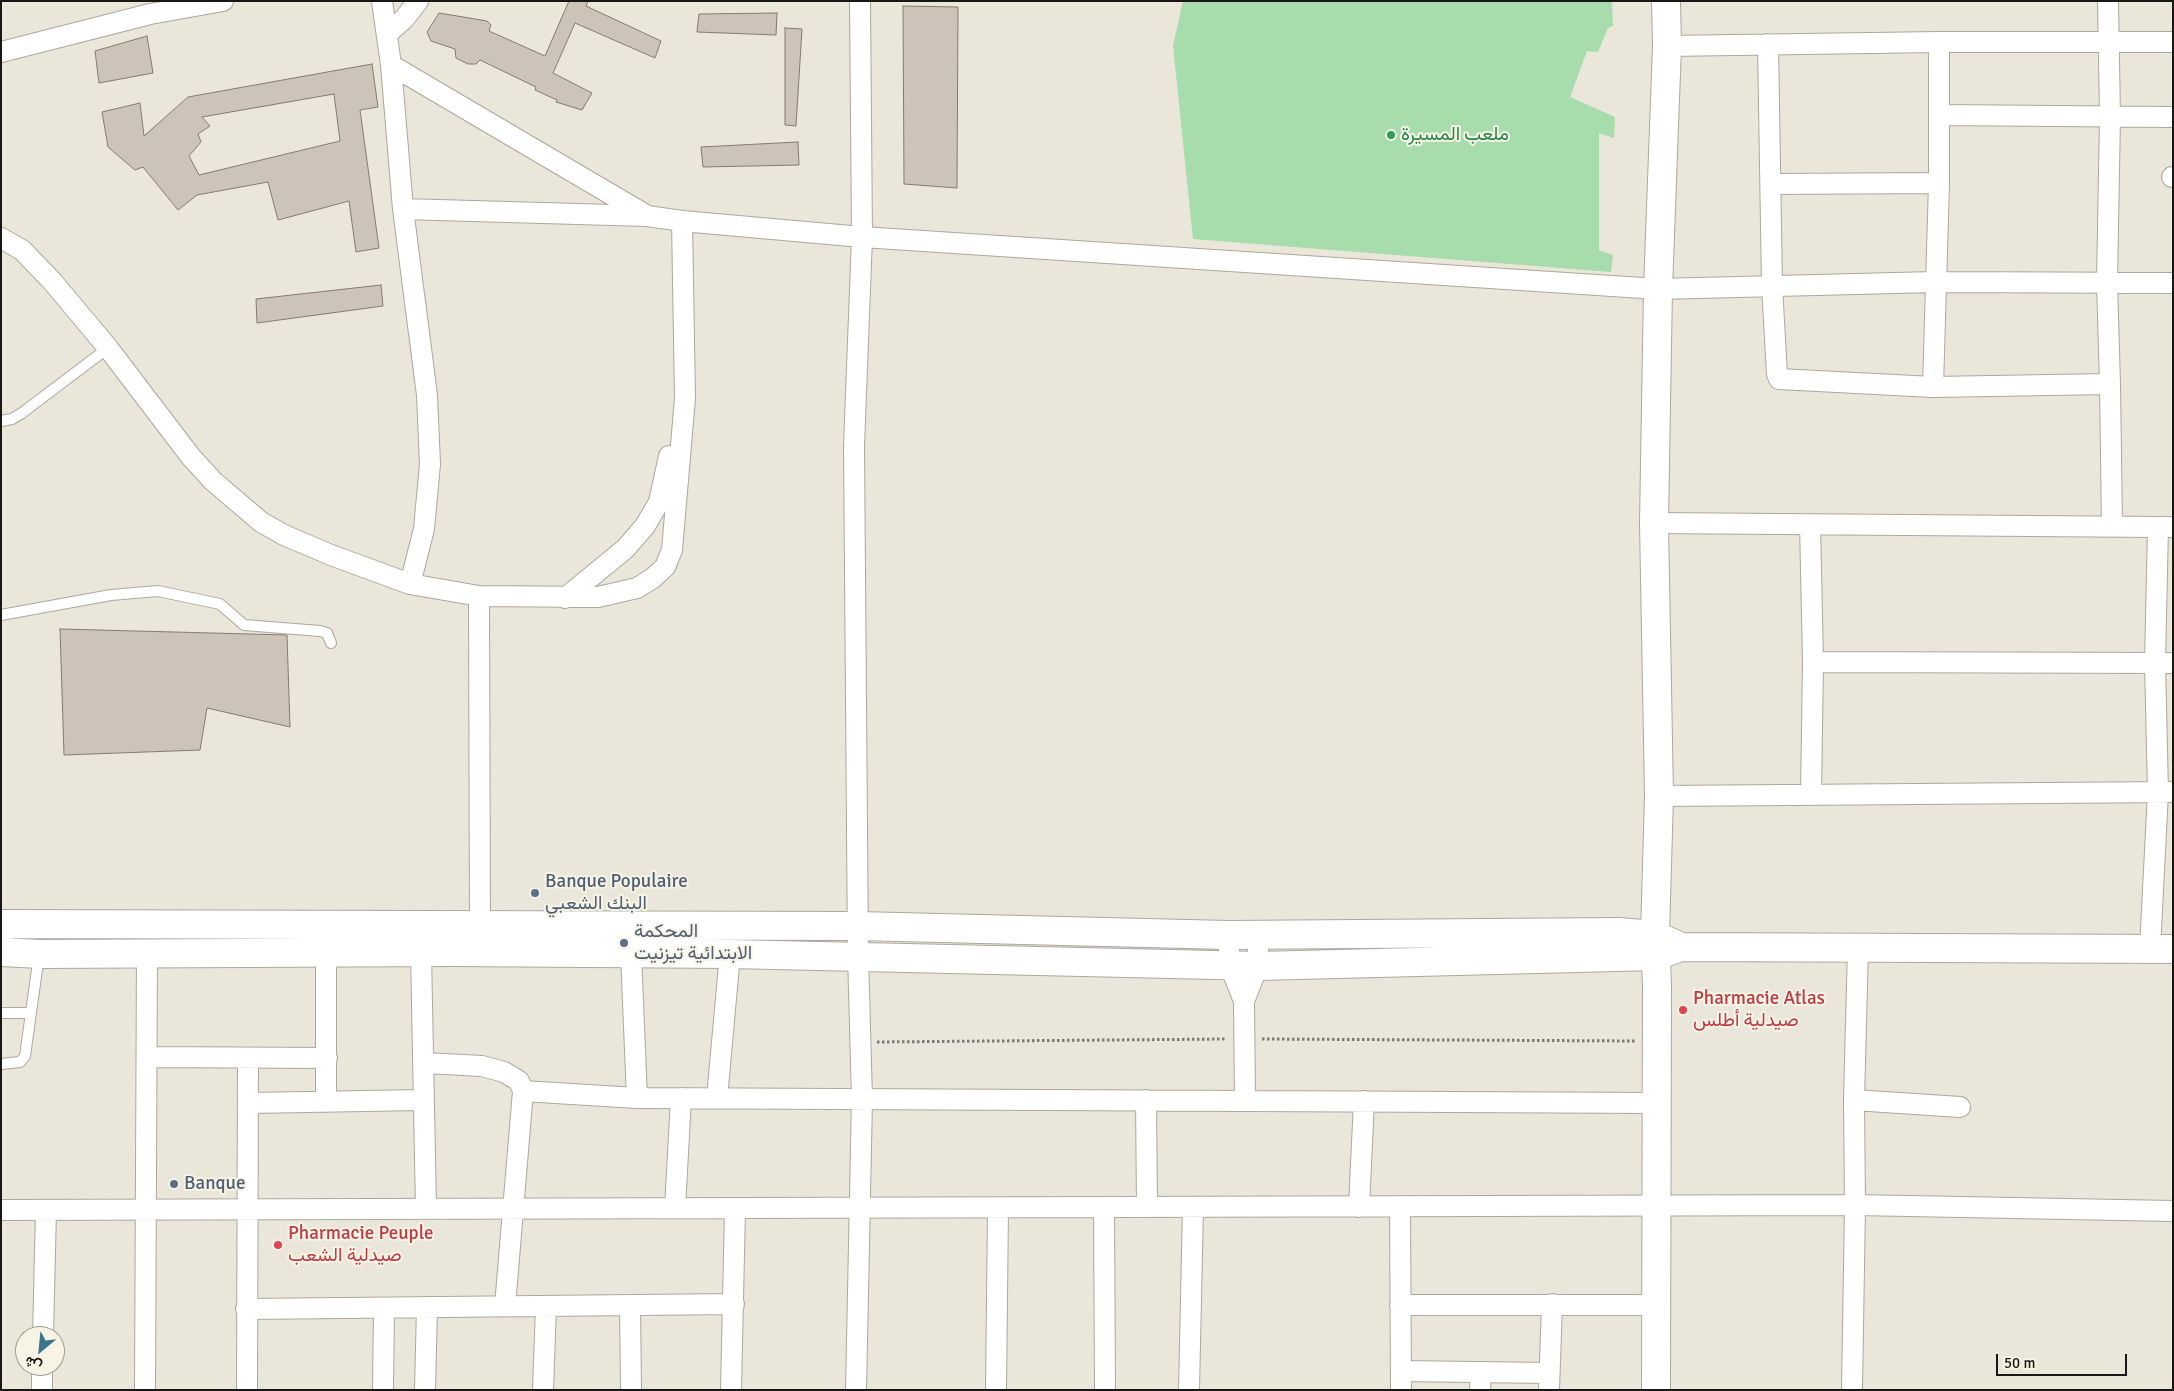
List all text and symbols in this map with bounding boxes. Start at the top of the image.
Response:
place label: ملعب المسيرة [1401,124,1509,146]
marker: ملعب المسيرة [1385,129,1397,141]
place label: Banque Populaire البنك الشعبي [545,871,688,915]
marker: Banque Populaire البنك الشعبي [529,887,541,899]
place label: المحكمة الابتدائية تيزنيت [634,921,752,965]
marker: المحكمة الابتدائية تيزنيت [618,937,630,949]
place label: Pharmacie Atlas صيدلية أطلس [1693,988,1825,1032]
marker: Pharmacie Atlas صيدلية أطلس [1677,1004,1689,1016]
place label: Banque [184,1173,245,1195]
marker: Banque [168,1178,180,1190]
place label: Pharmacie Peuple صيدلية الشعب [288,1223,434,1267]
marker: Pharmacie Peuple صيدلية الشعب [272,1239,284,1251]
north arrow [15,1326,65,1376]
scale bar [1999,1344,2130,1376]
text: ش [22,1352,45,1375]
text: 50 m [2004,1354,2035,1372]

